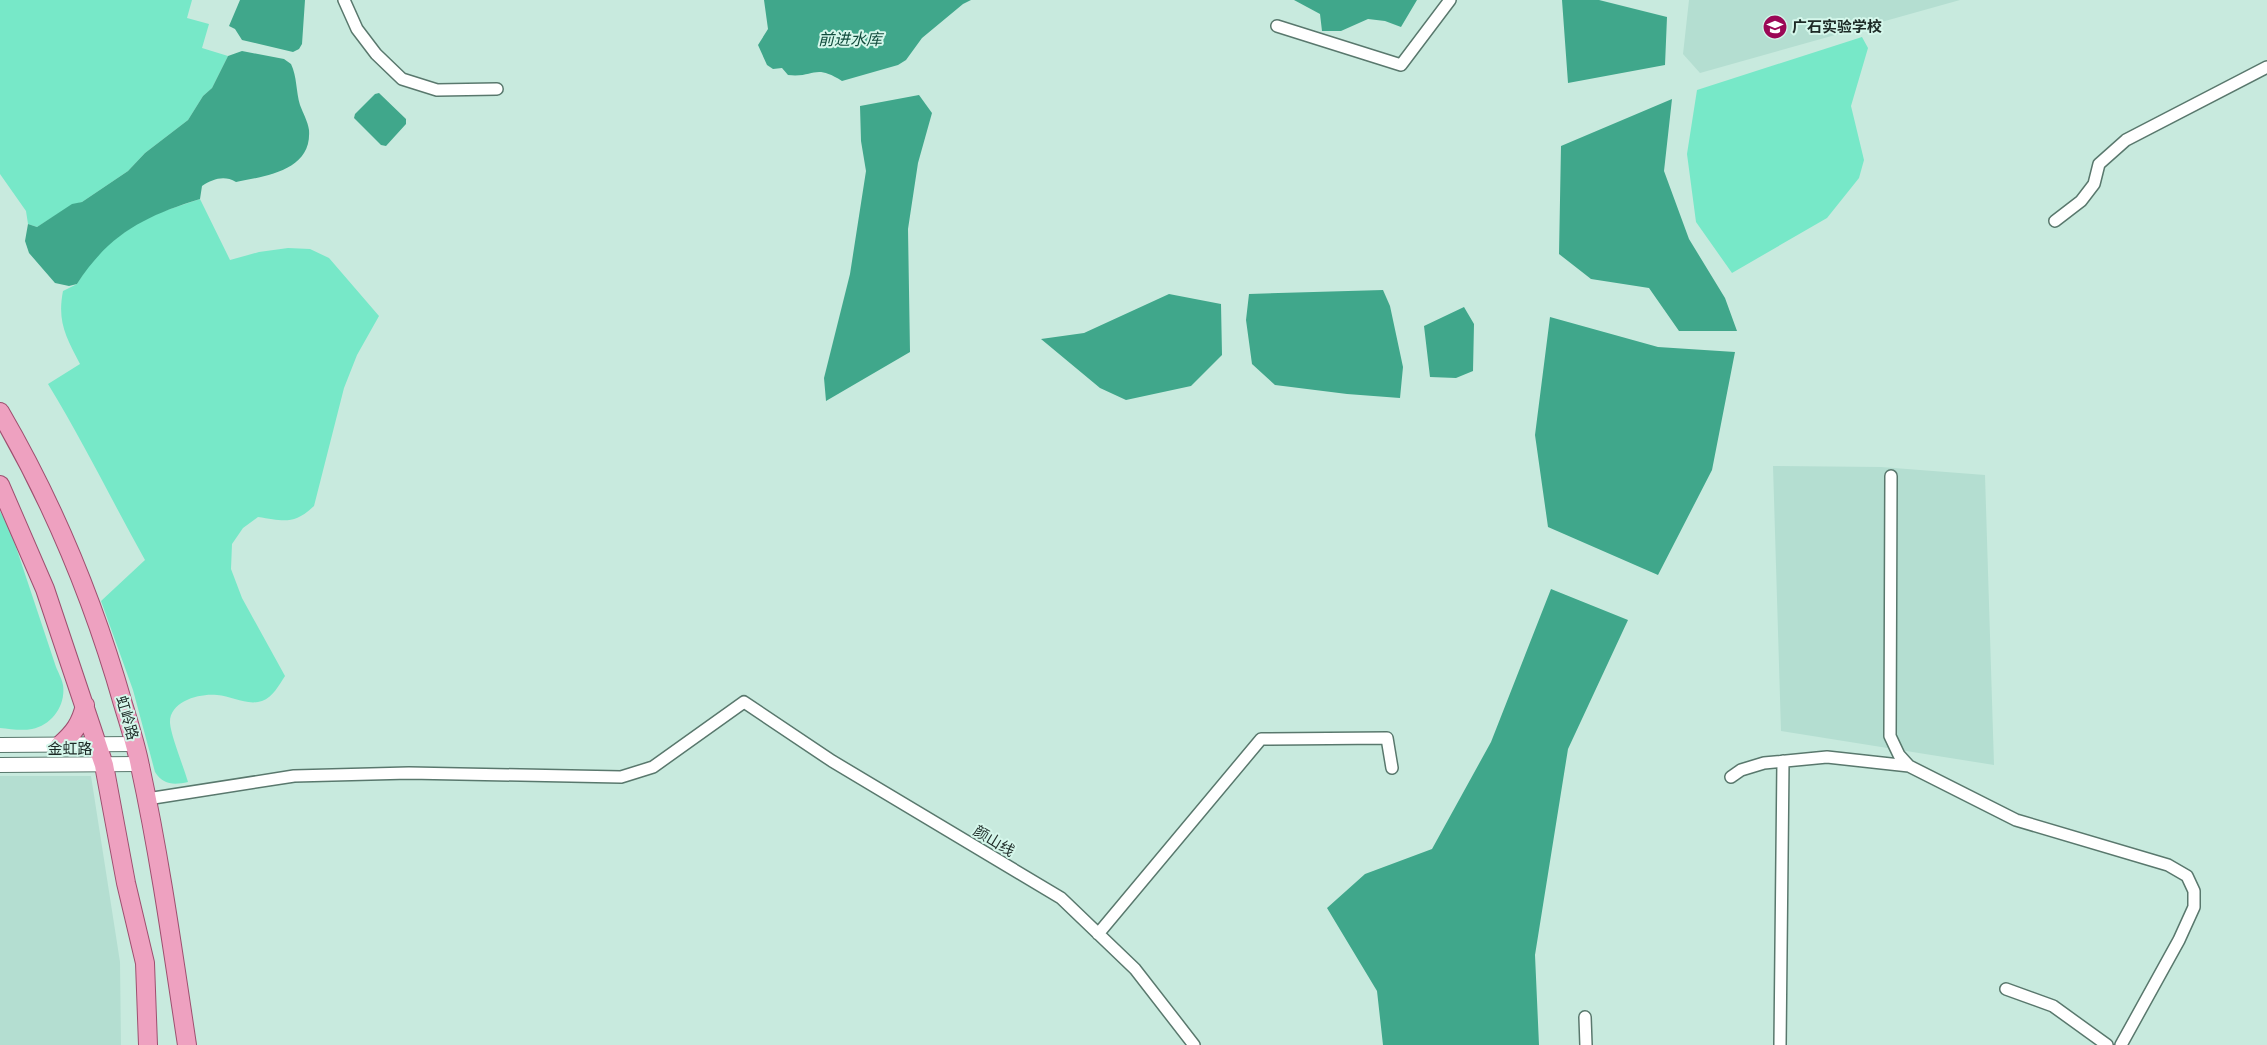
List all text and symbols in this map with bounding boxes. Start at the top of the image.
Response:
school or university icon: 广石实验学校 [1762,14,1788,40]
place label: 广石实验学校 [1792,16,1882,37]
water label: 前进水库 [818,28,885,50]
street label: 虹岭路 [111,693,144,742]
street label: 金虹路 [47,738,93,759]
street label: 颜山线 [970,820,1019,861]

